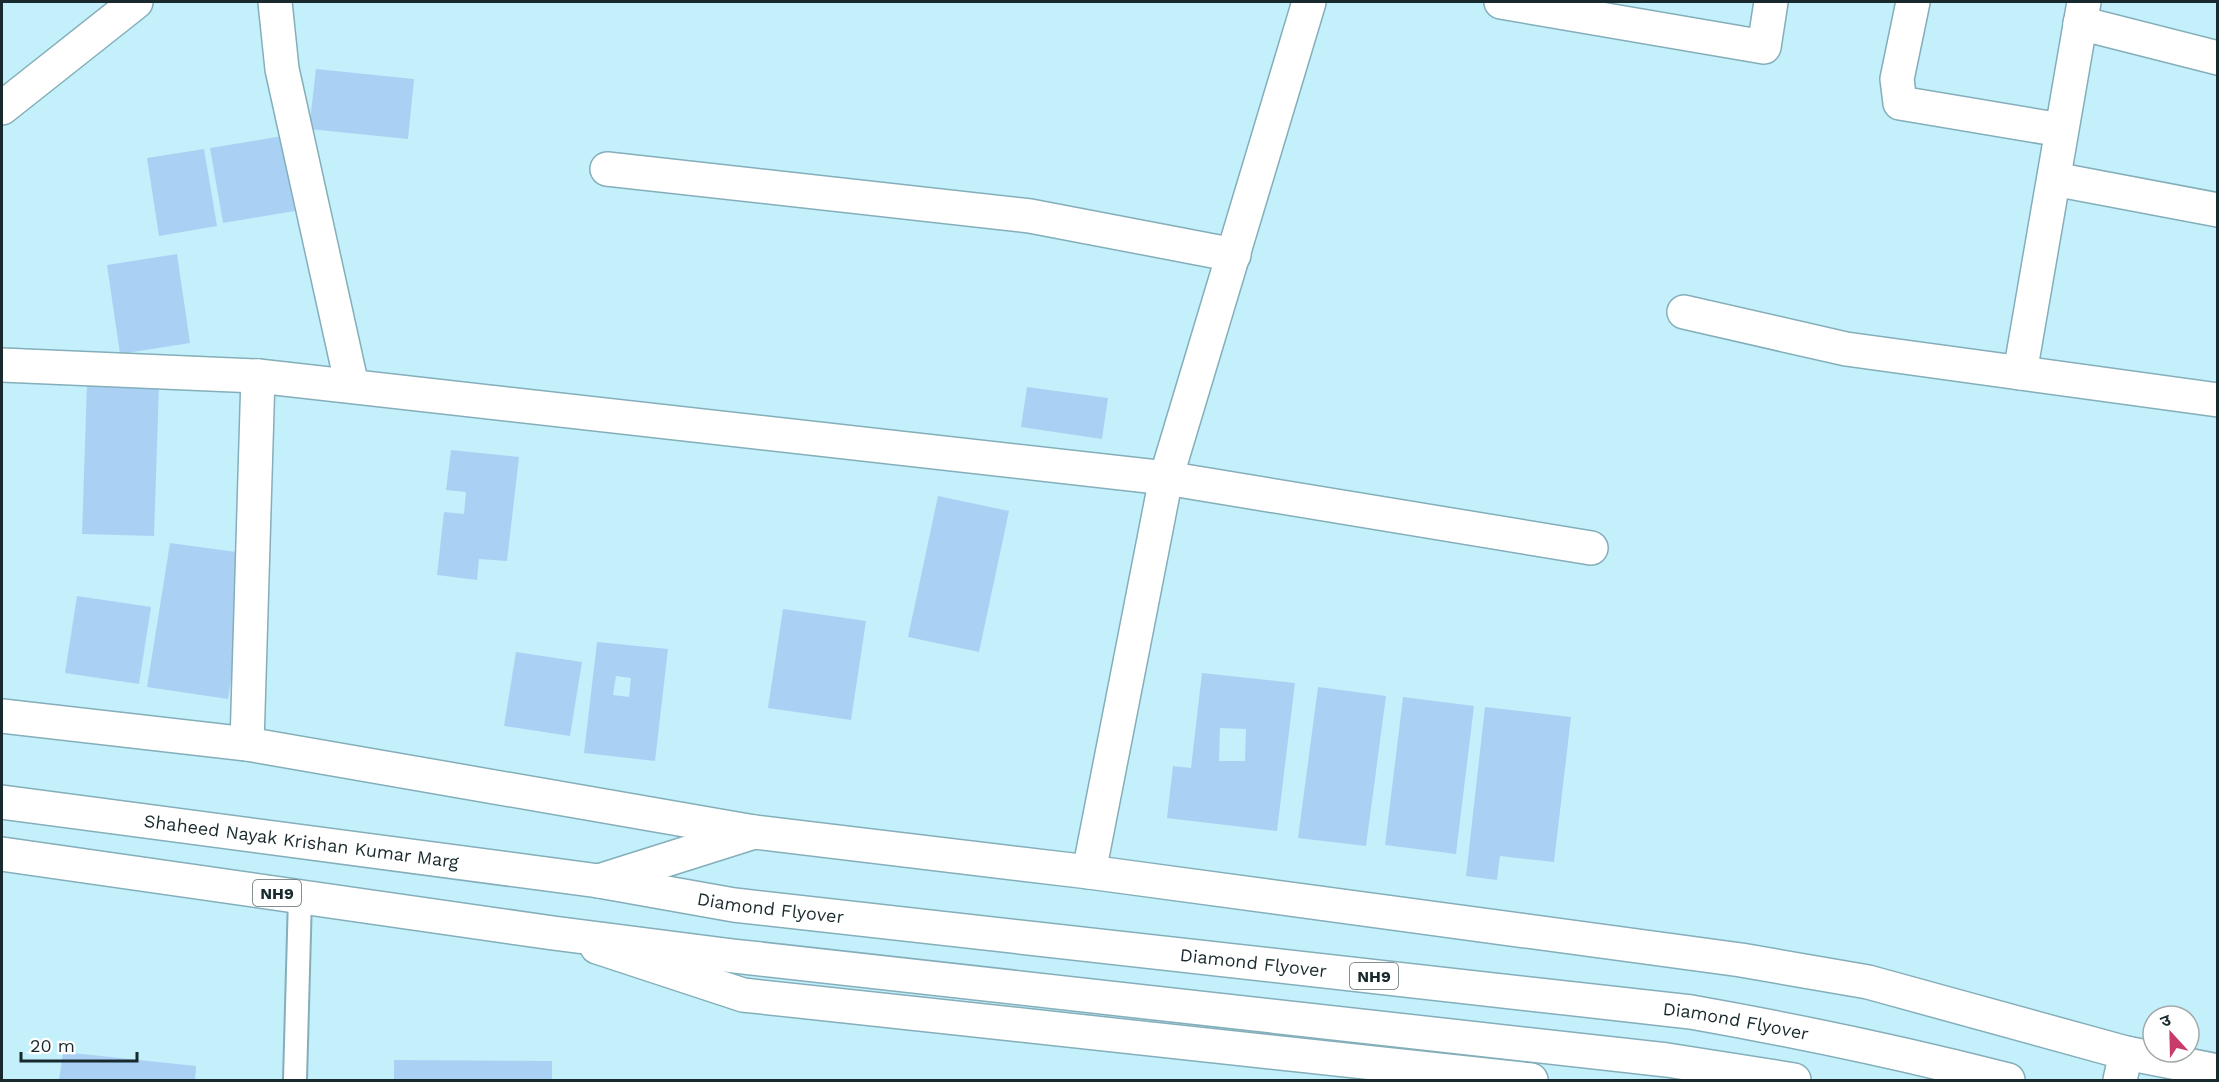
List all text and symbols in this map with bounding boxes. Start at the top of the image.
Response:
street label: Shaheed Nayak Krishan Kumar Marg [143,810,461,872]
road number: NH9 [253,880,301,906]
street label: Diamond Flyover [696,888,845,927]
street label: Diamond Flyover [1179,944,1328,981]
road number: NH9 [1350,963,1398,989]
street label: Diamond Flyover [1662,998,1811,1044]
north arrow [2141,1004,2201,1064]
text: उ [2158,1010,2174,1031]
scale bar [21,1025,136,1063]
text: 20 m [30,1035,75,1056]

